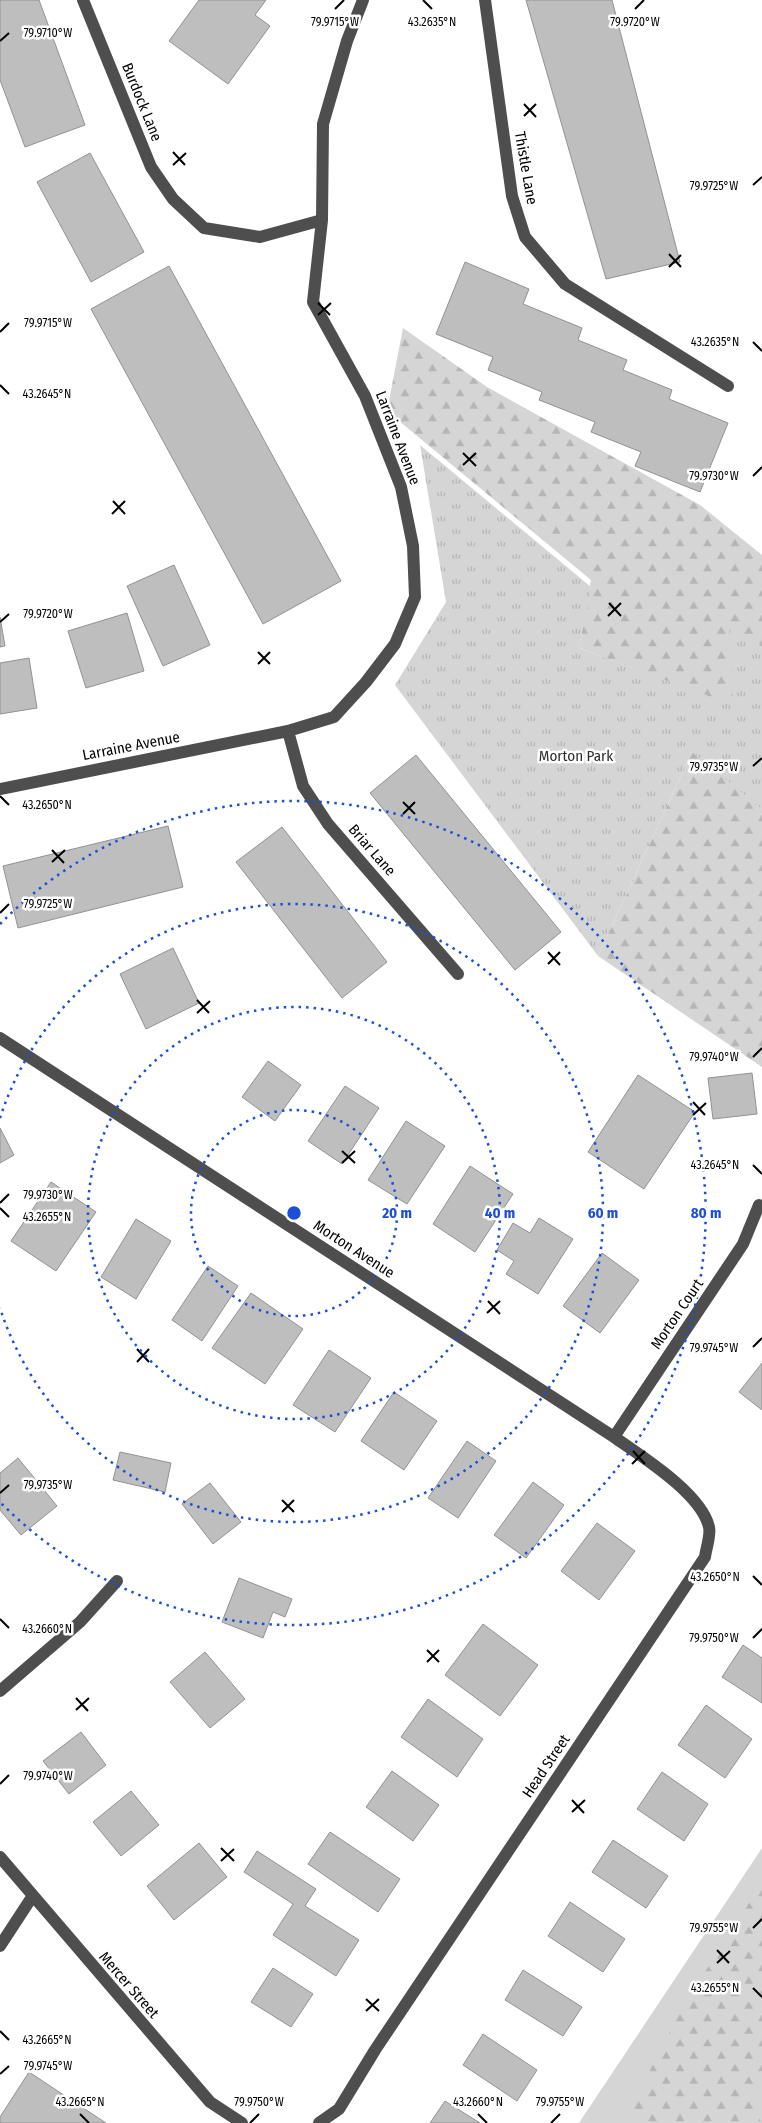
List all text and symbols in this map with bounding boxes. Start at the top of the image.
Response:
text: 79.9715°W [311,15,359,29]
text: 43.2635°N [408,15,456,29]
text: 79.9720°W [610,15,660,29]
text: 79.9710°W [24,26,72,40]
street label: Burdock Lane [118,60,166,144]
street label: Thistle Lane [511,130,541,206]
text: 79.9725°W [690,179,738,193]
text: 79.9715°W [24,316,72,330]
text: 43.2635°N [691,335,739,349]
text: 43.2645°N [23,387,71,401]
street label: Larraine Avenue [372,389,424,487]
text: 79.9730°W [689,469,739,483]
text: 79.9720°W [23,607,73,621]
street label: Larraine Avenue [81,728,181,764]
park label: Morton Park [539,747,613,765]
text: 79.9735°W [690,760,738,774]
text: 43.2650°N [22,798,72,812]
street label: Briar Lane [345,820,399,880]
text: 79.9725°W [24,897,72,911]
text: 79.9740°W [689,1050,739,1064]
text: 43.2645°N [691,1158,739,1172]
text: 79.9730°W [23,1188,73,1202]
centre of rings [285,1204,303,1222]
text: 20 m [381,1204,412,1222]
text: 40 m [485,1204,515,1222]
text: 60 m [588,1204,618,1222]
text: 80 m [691,1204,721,1222]
text: 43.2655°N [23,1210,71,1224]
street label: Morton Avenue [310,1216,398,1282]
street label: Morton Court [647,1275,707,1353]
text: 79.9745°W [690,1341,738,1355]
text: 79.9735°W [24,1478,72,1492]
text: 43.2650°N [690,1570,740,1584]
text: 43.2660°N [22,1622,72,1636]
text: 79.9750°W [689,1631,739,1645]
street label: Head Street [518,1731,574,1801]
text: 79.9740°W [23,1769,73,1783]
text: 79.9755°W [690,1921,738,1935]
street label: Mercer Street [95,1948,163,2022]
text: 43.2655°N [691,1981,739,1995]
text: 43.2665°N [22,2033,72,2047]
text: 79.9745°W [24,2059,72,2073]
text: 43.2665°N [55,2095,105,2109]
text: 79.9750°W [234,2095,284,2109]
text: 43.2660°N [453,2095,503,2109]
text: 79.9755°W [536,2095,584,2109]

